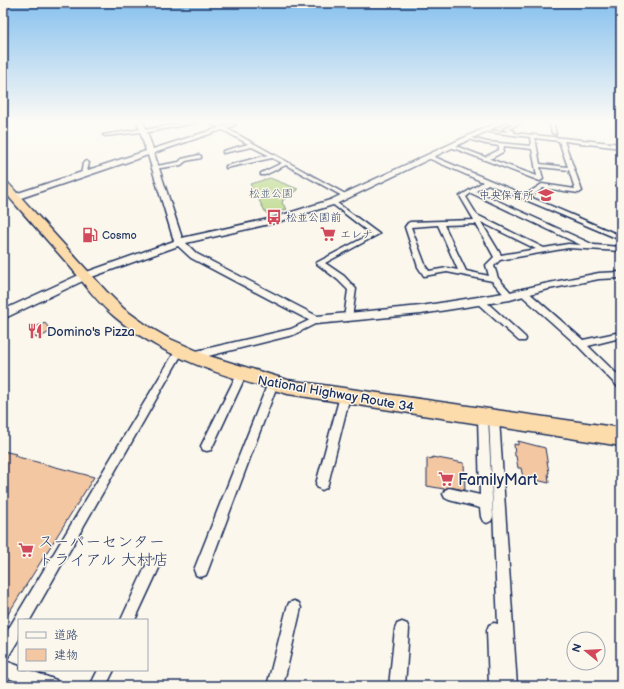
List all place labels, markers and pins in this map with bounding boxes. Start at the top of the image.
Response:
school or university icon: 中央保育所 [537,186,555,204]
place label: 中央保育所 [479,189,534,202]
bus stop icon: 松並公園前 [265,208,283,226]
place label: 松並公園前 [286,211,341,224]
supermarket icon: エレナ [319,225,337,243]
fuel station icon: Cosmo [81,226,99,244]
place label: エレナ [340,228,373,241]
place label: Cosmo [102,229,137,242]
restaurant icon: Domino's Pizza [26,322,44,340]
place label: Domino's Pizza [47,324,135,340]
supermarket icon: FamilyMart [437,470,455,488]
place label: FamilyMart [458,471,538,490]
place label: スーパーセンター トライアル 大村店 [38,533,169,570]
supermarket icon: スーパーセンター トライアル 大村店 [17,541,35,559]

